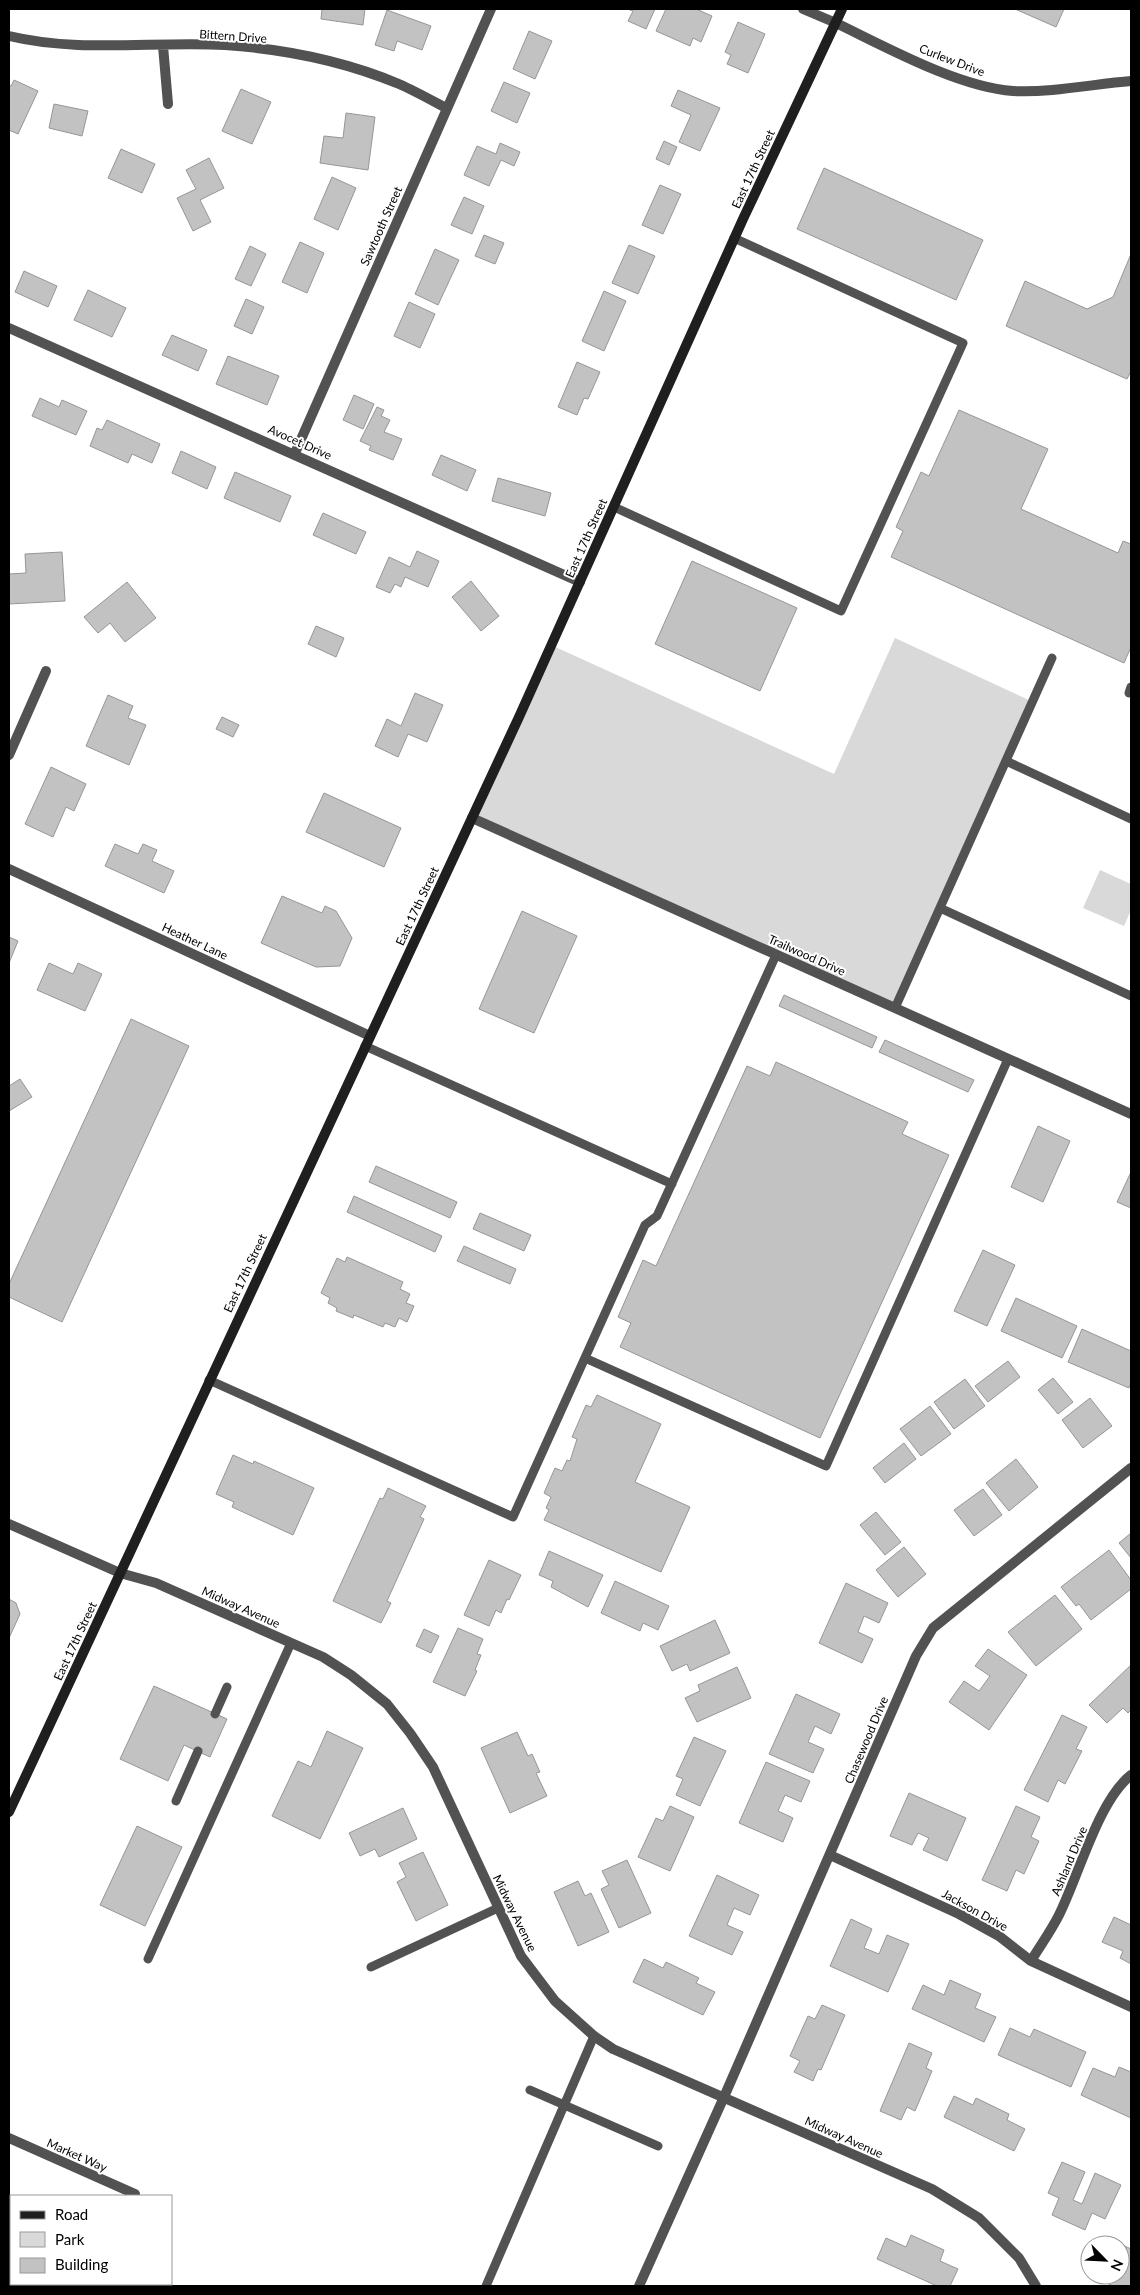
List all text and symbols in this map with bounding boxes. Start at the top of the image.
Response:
street label: Bittern Drive [199,26,267,46]
street label: Curlew Drive [917,41,987,79]
street label: East 17th Street [728,127,778,211]
street label: Sawtooth Street [357,183,405,268]
street label: Avocet Drive [266,421,334,463]
street label: East 17th Street [562,495,610,580]
street label: East 17th Street [392,864,442,948]
street label: Heather Lane [160,919,230,963]
street label: Trailwood Drive [766,931,848,979]
street label: East 17th Street [220,1231,270,1315]
street label: Midway Avenue [200,1583,282,1631]
street label: East 17th Street [50,1599,100,1683]
street label: Chasewood Drive [841,1694,891,1786]
street label: Ashland Drive [1048,1824,1090,1898]
street label: Midway Avenue [490,1872,540,1954]
street label: Jackson Drive [939,1886,1011,1934]
street label: Midway Avenue [803,2113,885,2161]
street label: Market Way [45,2135,110,2175]
legend [10,2195,172,2285]
text: Road [55,2205,88,2223]
text: Park [55,2230,85,2248]
north arrow [1080,2235,1130,2285]
text: Building [55,2255,108,2273]
text: N [1107,2257,1127,2274]

